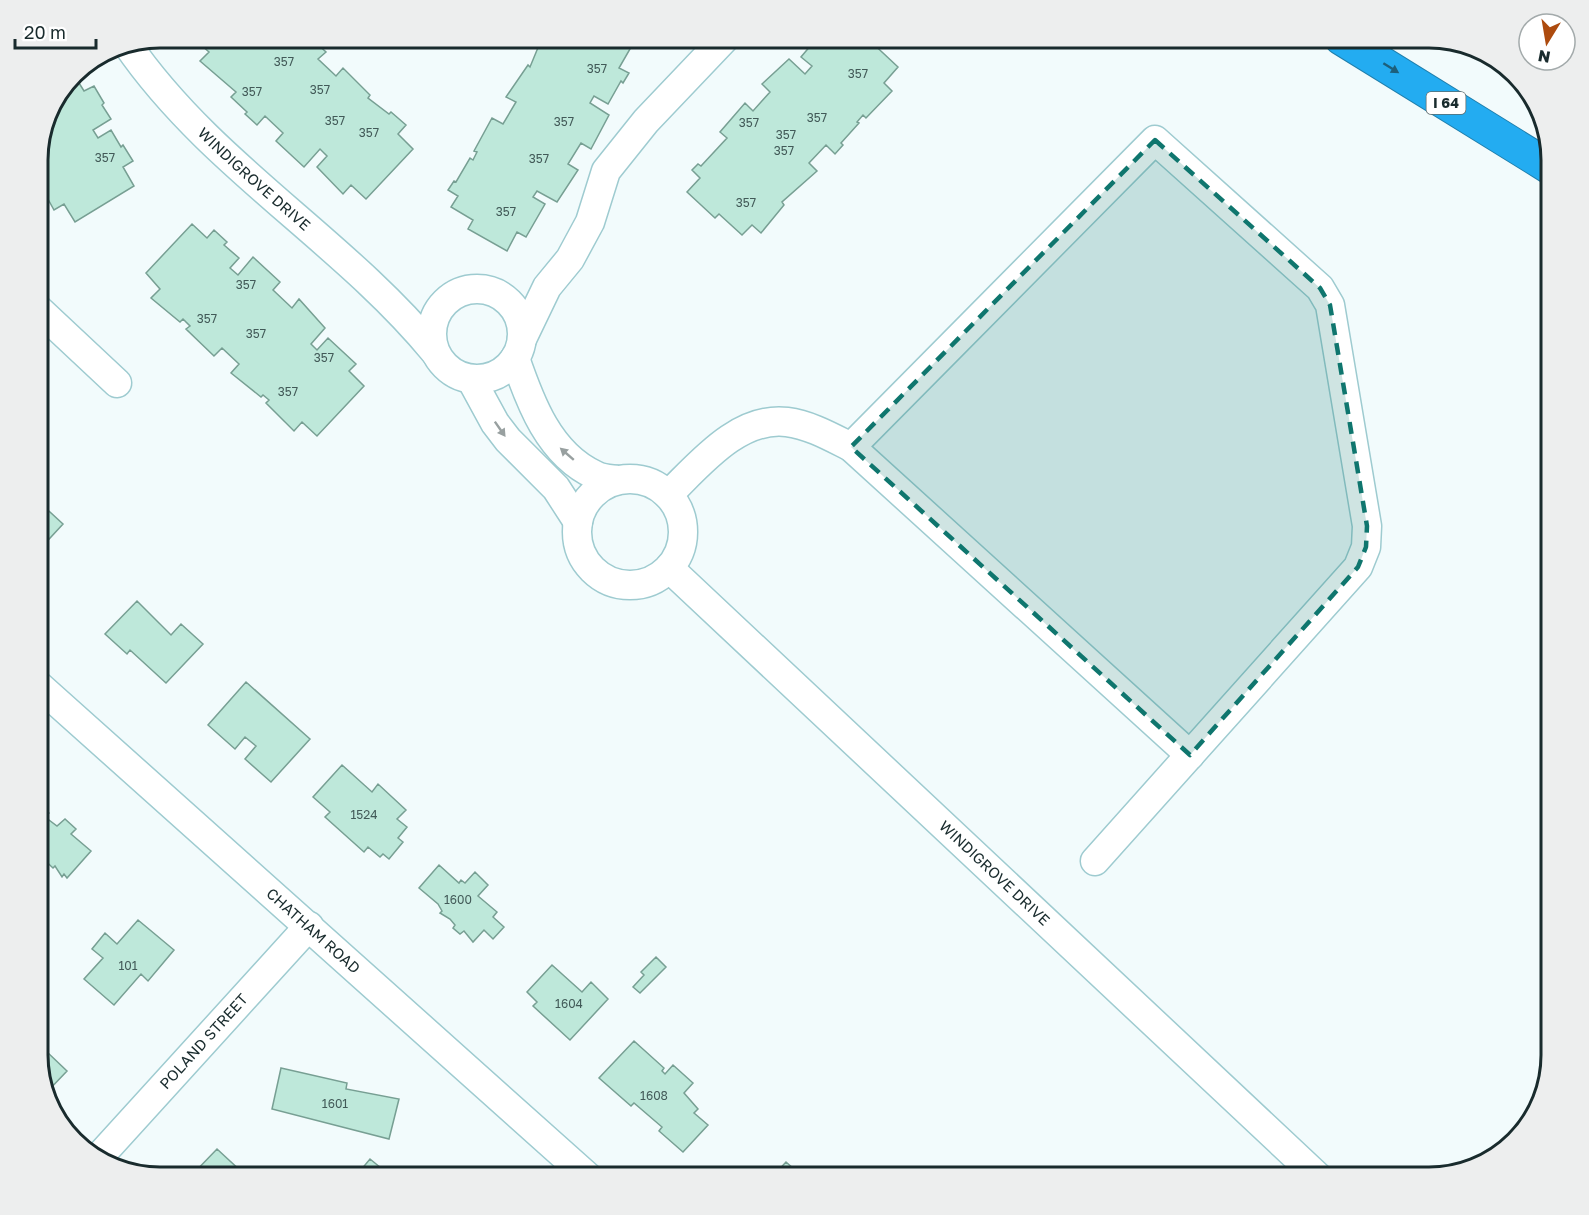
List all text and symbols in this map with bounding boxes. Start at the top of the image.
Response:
scale bar [15,12,96,50]
north arrow [1517,12,1577,72]
text: 20 m [24,21,66,43]
text: N [1536,46,1552,68]
house number: 357 [274,54,294,69]
house number: 357 [587,61,607,76]
one-way arrow [1383,63,1399,74]
house number: 357 [848,66,868,81]
house number: 357 [310,82,330,97]
house number: 357 [242,84,262,99]
road number: I 64 [1426,92,1466,114]
house number: 357 [807,110,827,125]
house number: 357 [325,113,345,128]
house number: 357 [554,114,574,129]
house number: 357 [739,115,759,130]
street label: WINDIGROVE DRIVE [195,123,314,234]
house number: 357 [359,125,379,140]
house number: 357 [776,127,796,142]
house number: 357 [774,143,794,158]
house number: 357 [95,150,115,165]
house number: 357 [529,151,549,166]
house number: 357 [736,195,756,210]
house number: 357 [496,204,516,219]
house number: 357 [236,277,256,292]
house number: 357 [197,311,217,326]
house number: 357 [246,326,266,341]
house number: 357 [314,350,334,365]
house number: 357 [278,384,298,399]
one-way arrow [494,421,506,437]
one-way arrow [560,448,575,461]
house number: 1524 [350,807,378,822]
street label: WINDIGROVE DRIVE [936,816,1054,929]
street label: CHATHAM ROAD [263,884,364,977]
house number: 1600 [444,892,472,907]
house number: 101 [118,958,138,973]
street label: POLAND STREET [155,990,251,1092]
house number: 1604 [555,996,583,1011]
house number: 1608 [640,1088,668,1103]
house number: 1601 [322,1096,348,1111]

